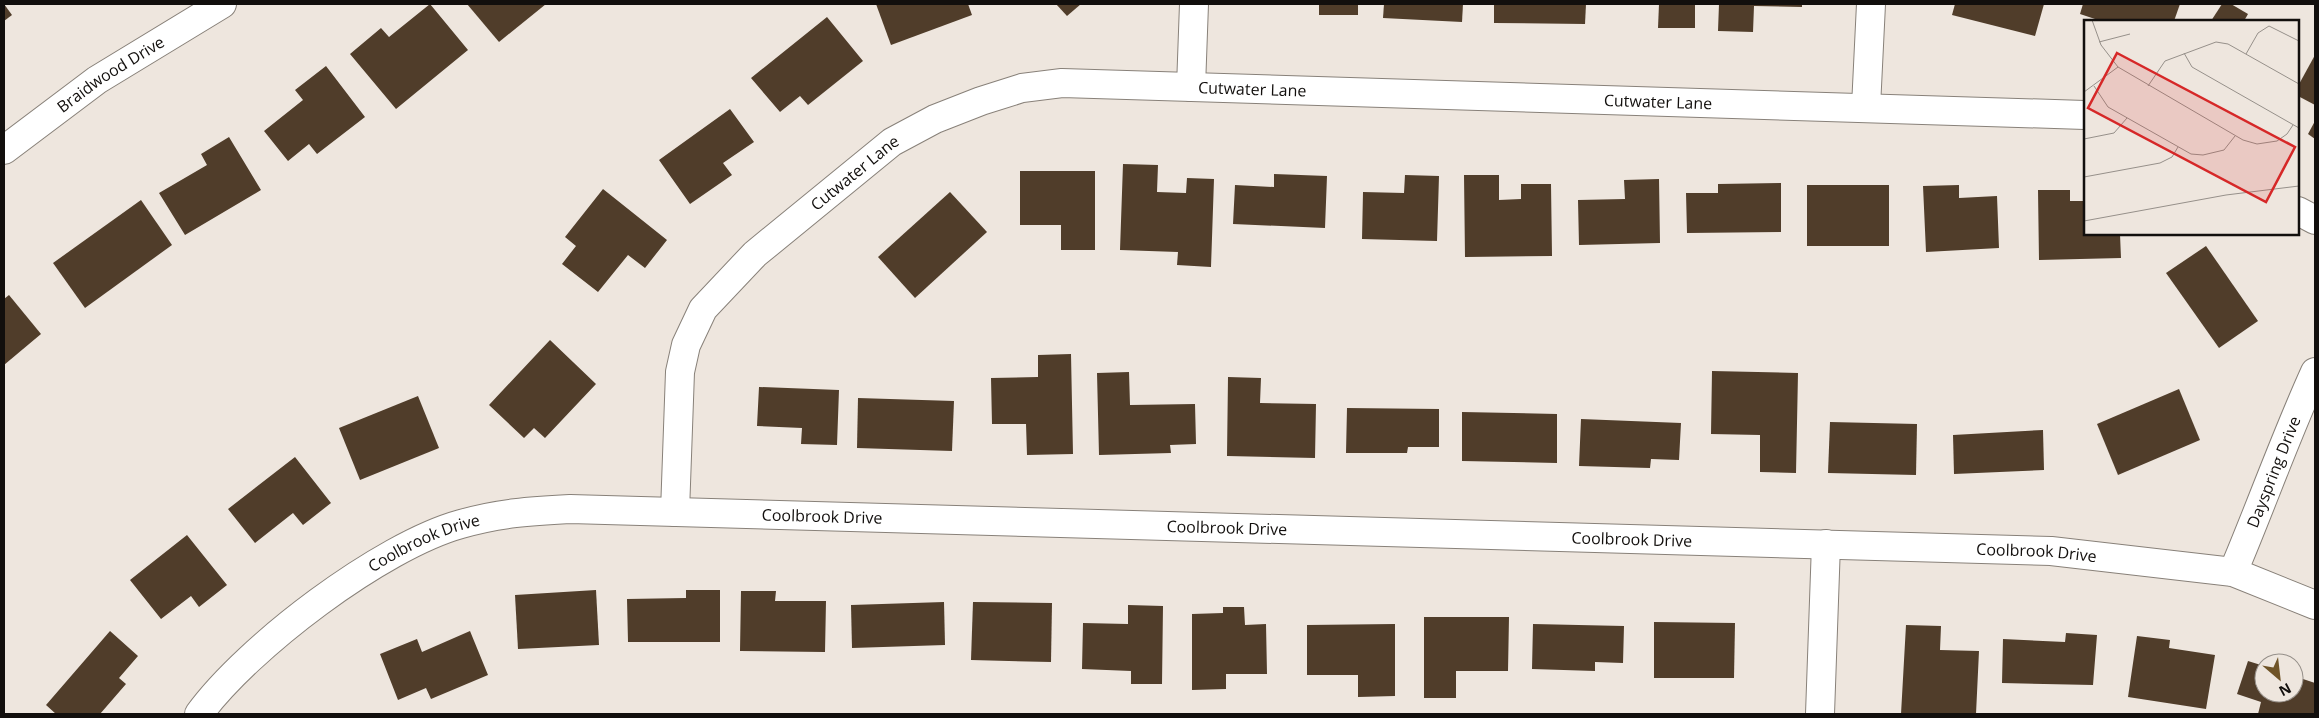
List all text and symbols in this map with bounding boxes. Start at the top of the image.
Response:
inset map [2084,20,2299,235]
street label: Braidwood Drive [52,31,168,117]
street label: Cutwater Lane [1198,76,1307,102]
street label: Cutwater Lane [1604,89,1713,114]
street label: Cutwater Lane [806,129,902,215]
street label: Dayspring Drive [2241,413,2306,531]
street label: Coolbrook Drive [761,503,883,529]
street label: Coolbrook Drive [364,509,482,577]
street label: Coolbrook Drive [1166,515,1288,540]
street label: Coolbrook Drive [1571,526,1692,552]
street label: Coolbrook Drive [1976,538,2098,567]
north arrow [2254,653,2304,703]
text: N [2276,679,2295,701]

